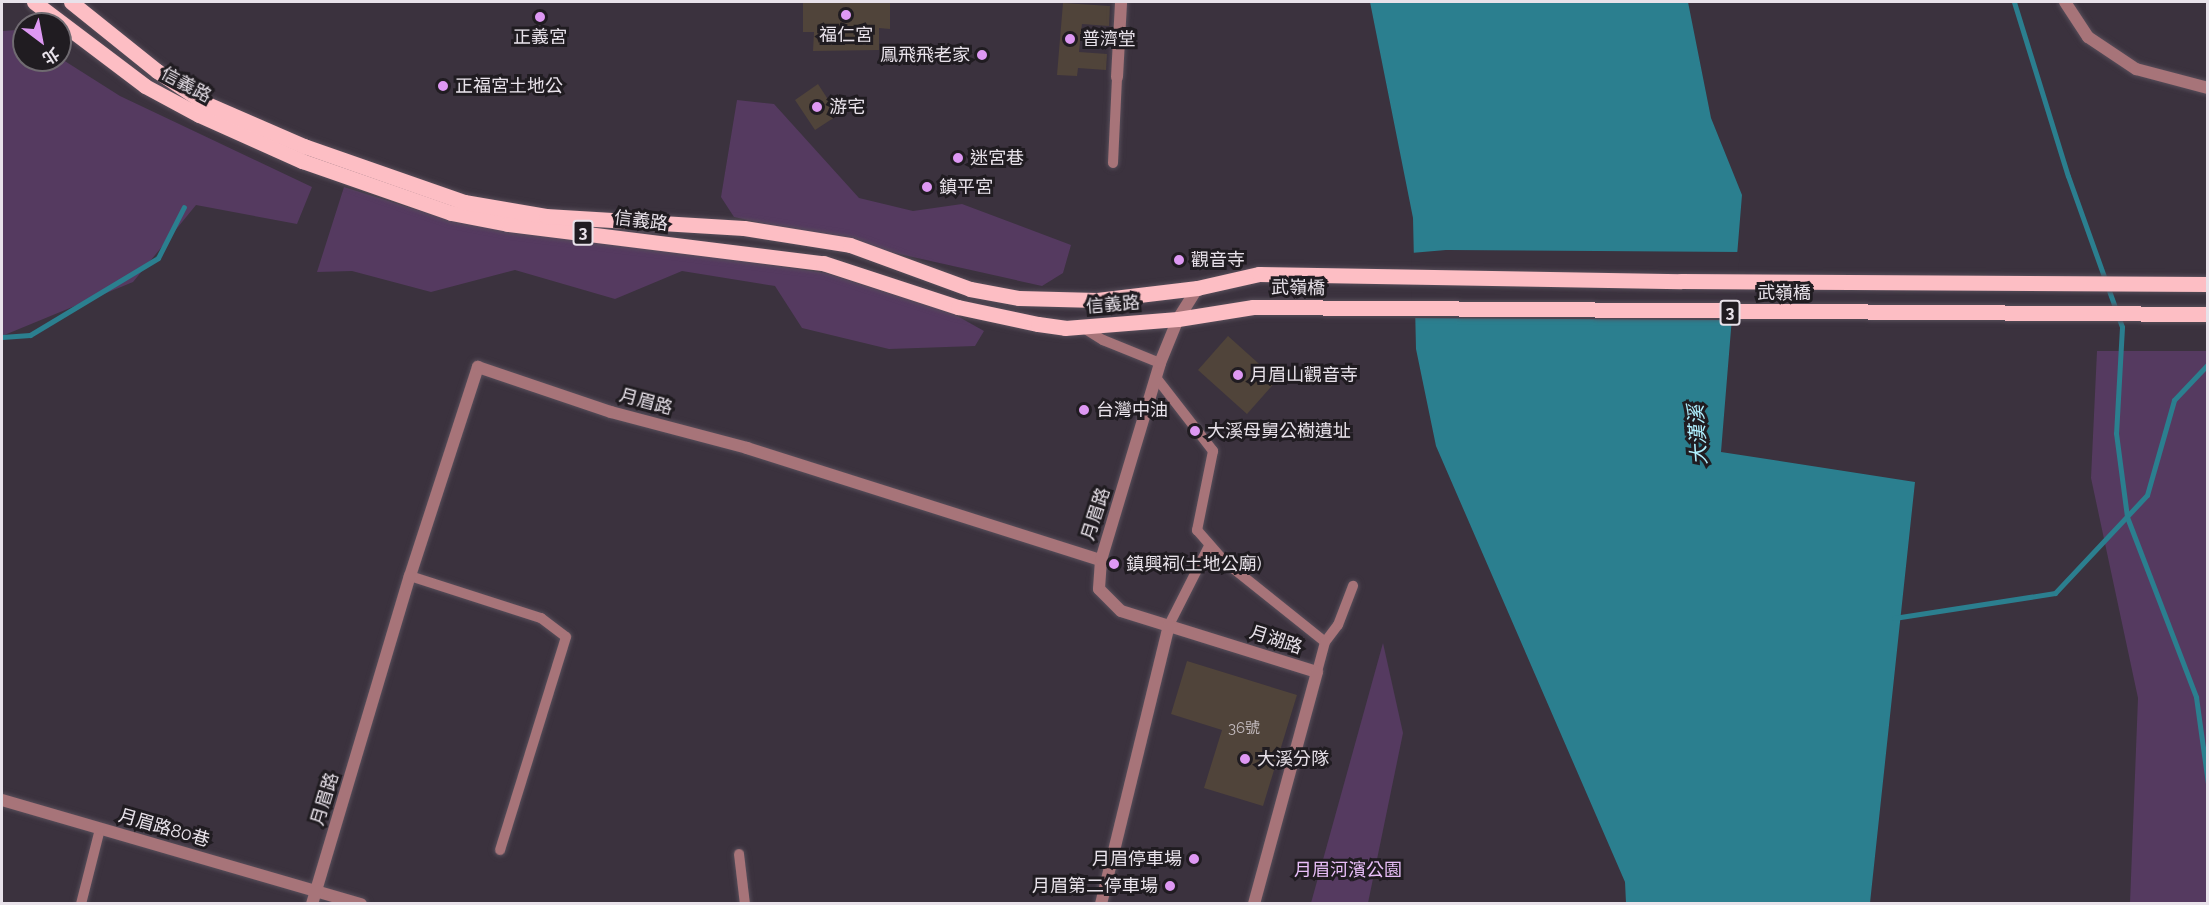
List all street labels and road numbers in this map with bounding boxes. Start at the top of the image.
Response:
street label: 信義路 [157,63,215,107]
street label: 信義路 [613,207,669,235]
road number: 3 [572,220,594,246]
street label: 武嶺橋 [1271,277,1325,299]
street label: 武嶺橋 [1757,282,1811,304]
street label: 信義路 [1085,292,1141,318]
road number: 3 [1720,300,1740,326]
street label: 月眉路 [617,385,675,419]
street label: 月眉路 [1077,485,1115,543]
street label: 月湖路 [1247,621,1305,659]
street label: 月眉路 [307,770,343,828]
street label: 月眉路80巷 [116,805,212,851]

